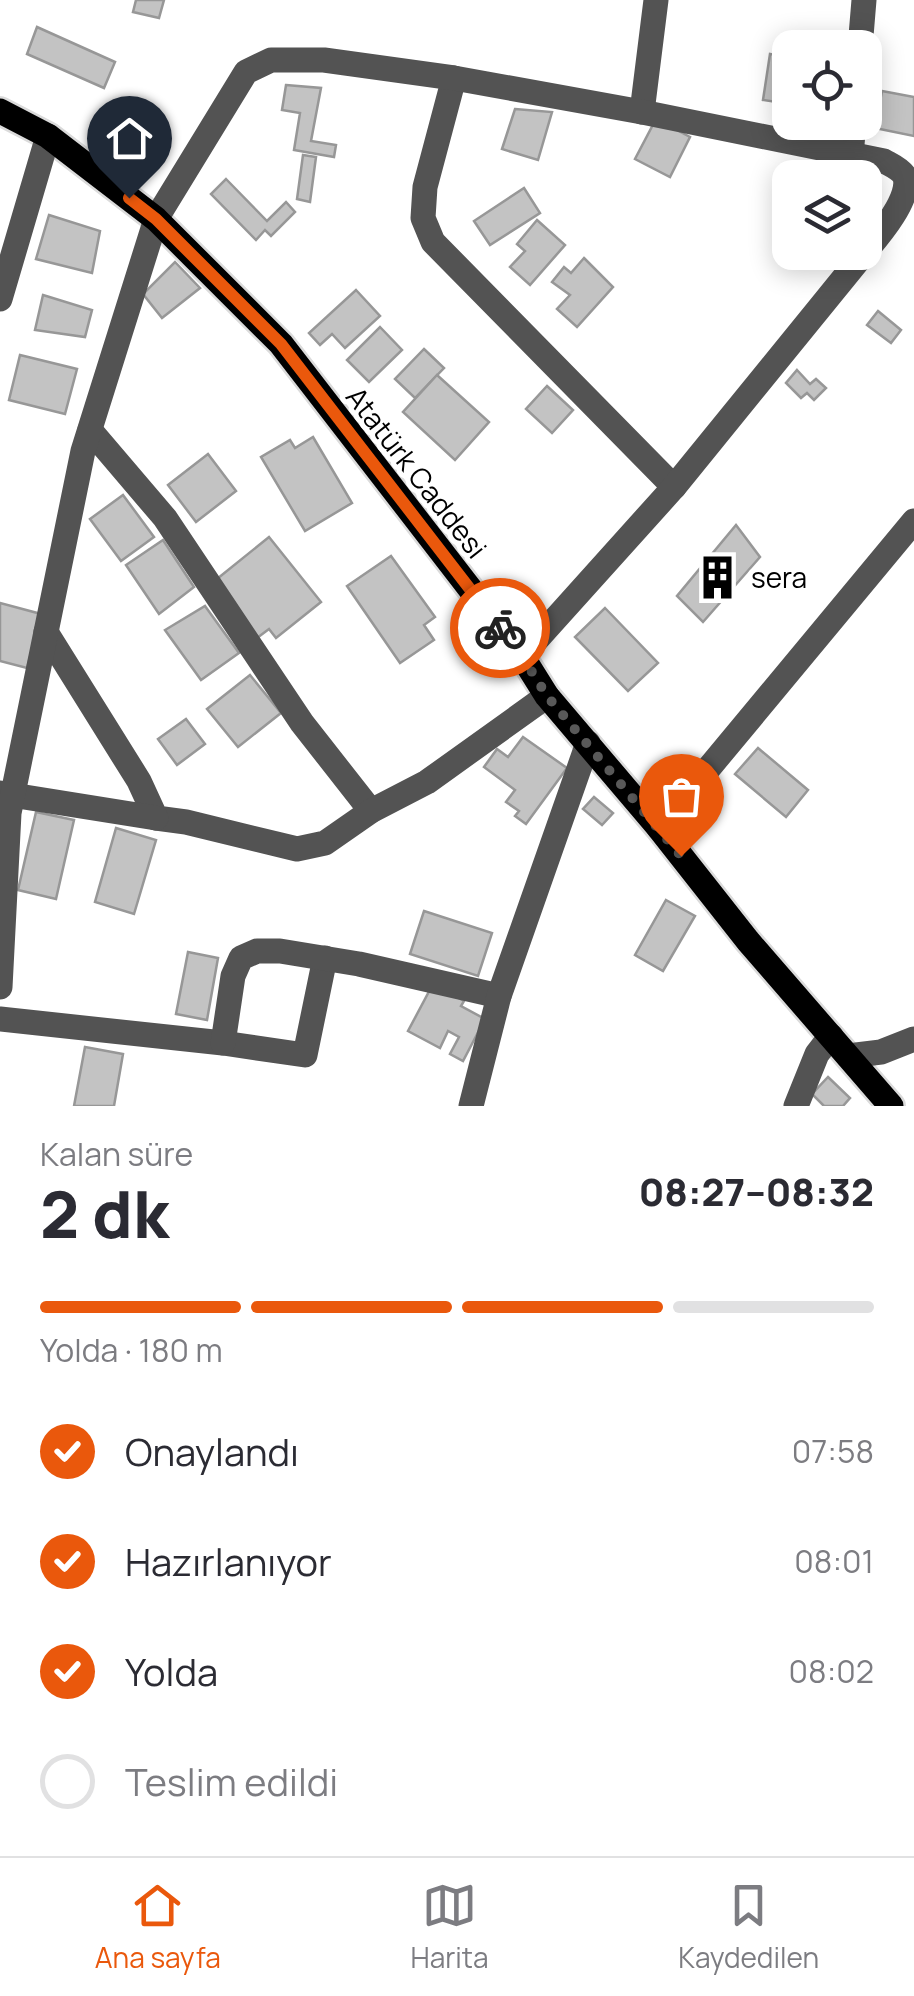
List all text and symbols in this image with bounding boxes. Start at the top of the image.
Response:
map controls [772,30,882,270]
button: locate [772,30,882,140]
pin [87,96,172,199]
icon: home [102,111,157,166]
button: layers [772,160,882,270]
street label: Atatürk Caddesi [338,378,496,566]
building icon: sera [694,553,742,601]
place label: sera [751,558,807,596]
courier [450,578,550,678]
icon: bike [473,601,528,656]
pin [639,754,724,857]
icon: bag [654,769,709,824]
text: Kalan süre [40,1132,193,1176]
text: 08:27–08:32 [639,1165,874,1217]
text: 2 dk [40,1169,169,1258]
text: Yolda · 180 m [40,1328,223,1372]
icon: check [40,1424,95,1479]
text: Onaylandı [125,1425,299,1477]
text: 07:58 [792,1429,874,1473]
icon: check [40,1534,95,1589]
text: Hazırlanıyor [125,1535,332,1587]
text: 08:01 [794,1539,874,1583]
icon: check [40,1644,95,1699]
text: Yolda [125,1645,218,1697]
text: 08:02 [789,1649,874,1693]
text: Teslim edildi [125,1755,338,1807]
tab: Ana sayfa [95,1878,221,1976]
tab: Harita [410,1878,489,1976]
tab: Kaydedilen [678,1878,819,1976]

